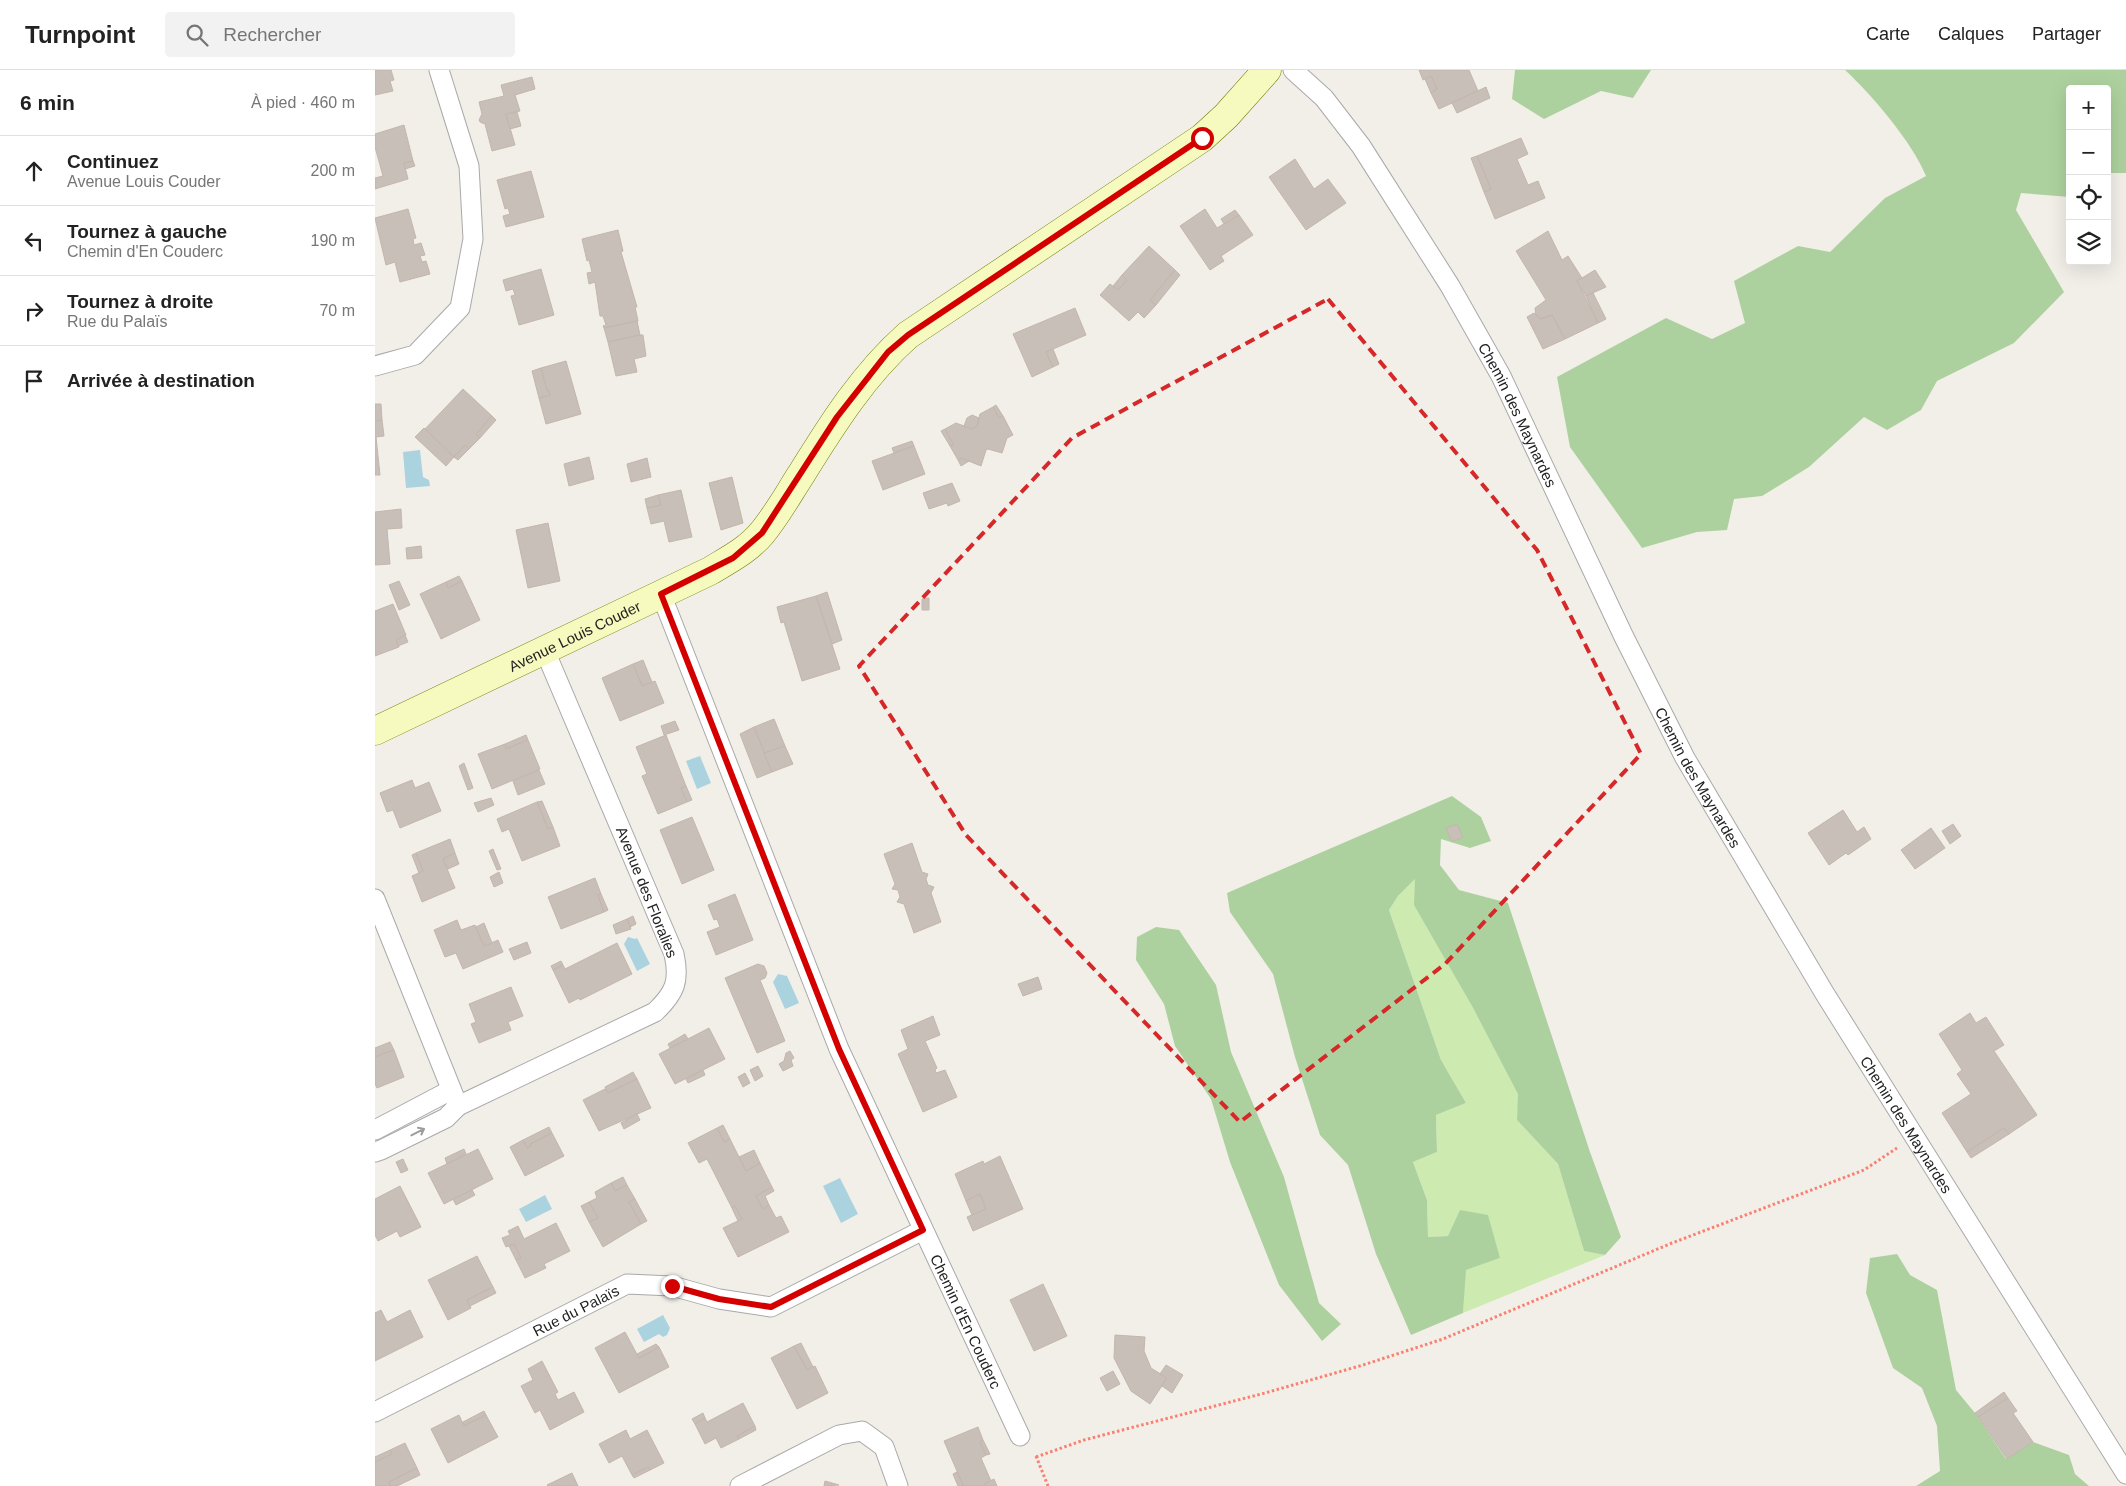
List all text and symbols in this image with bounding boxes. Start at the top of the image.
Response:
search box [165,12,515,57]
text: Turnpoint [25,21,135,48]
icon: search [183,21,211,49]
text: Rechercher [223,24,321,45]
text: Carte [1866,24,1910,44]
text: Calques [1938,24,2004,44]
text: Partager [2032,24,2101,44]
map controls [2066,85,2111,265]
button: + [2066,85,2111,130]
text: 6 min [20,91,75,114]
text: À pied · 460 m [251,94,355,111]
route start [1191,127,1214,150]
button: − [2066,130,2111,175]
text: Continuez [67,151,159,172]
icon: ahead [20,157,48,185]
text: 200 m [311,162,355,179]
text: Avenue Louis Couder [67,173,221,190]
button: locate [2066,175,2111,220]
button: layers [2066,220,2111,265]
text: Tournez à gauche [67,221,227,242]
icon: left [20,227,48,255]
text: 190 m [311,232,355,249]
text: Chemin d'En Couderc [67,243,223,260]
text: Tournez à droite [67,291,213,312]
icon: right [20,297,48,325]
text: 70 m [319,302,355,319]
text: Rue du Palaïs [67,313,168,330]
street label: Chemin des Maynardes [1475,340,1560,490]
icon: arrive [20,367,48,395]
text: Arrivée à destination [67,370,255,391]
street label: Avenue Louis Couder [506,597,643,674]
street label: Chemin des Maynardes [1652,704,1745,850]
street label: Avenue des Floralies [613,824,681,960]
street label: Chemin des Maynardes [1857,1053,1956,1196]
one-way arrow [410,1127,425,1136]
street label: Chemin d'En Couderc [928,1251,1005,1391]
route end [661,1275,684,1298]
street label: Rue du Palaïs [530,1281,621,1339]

